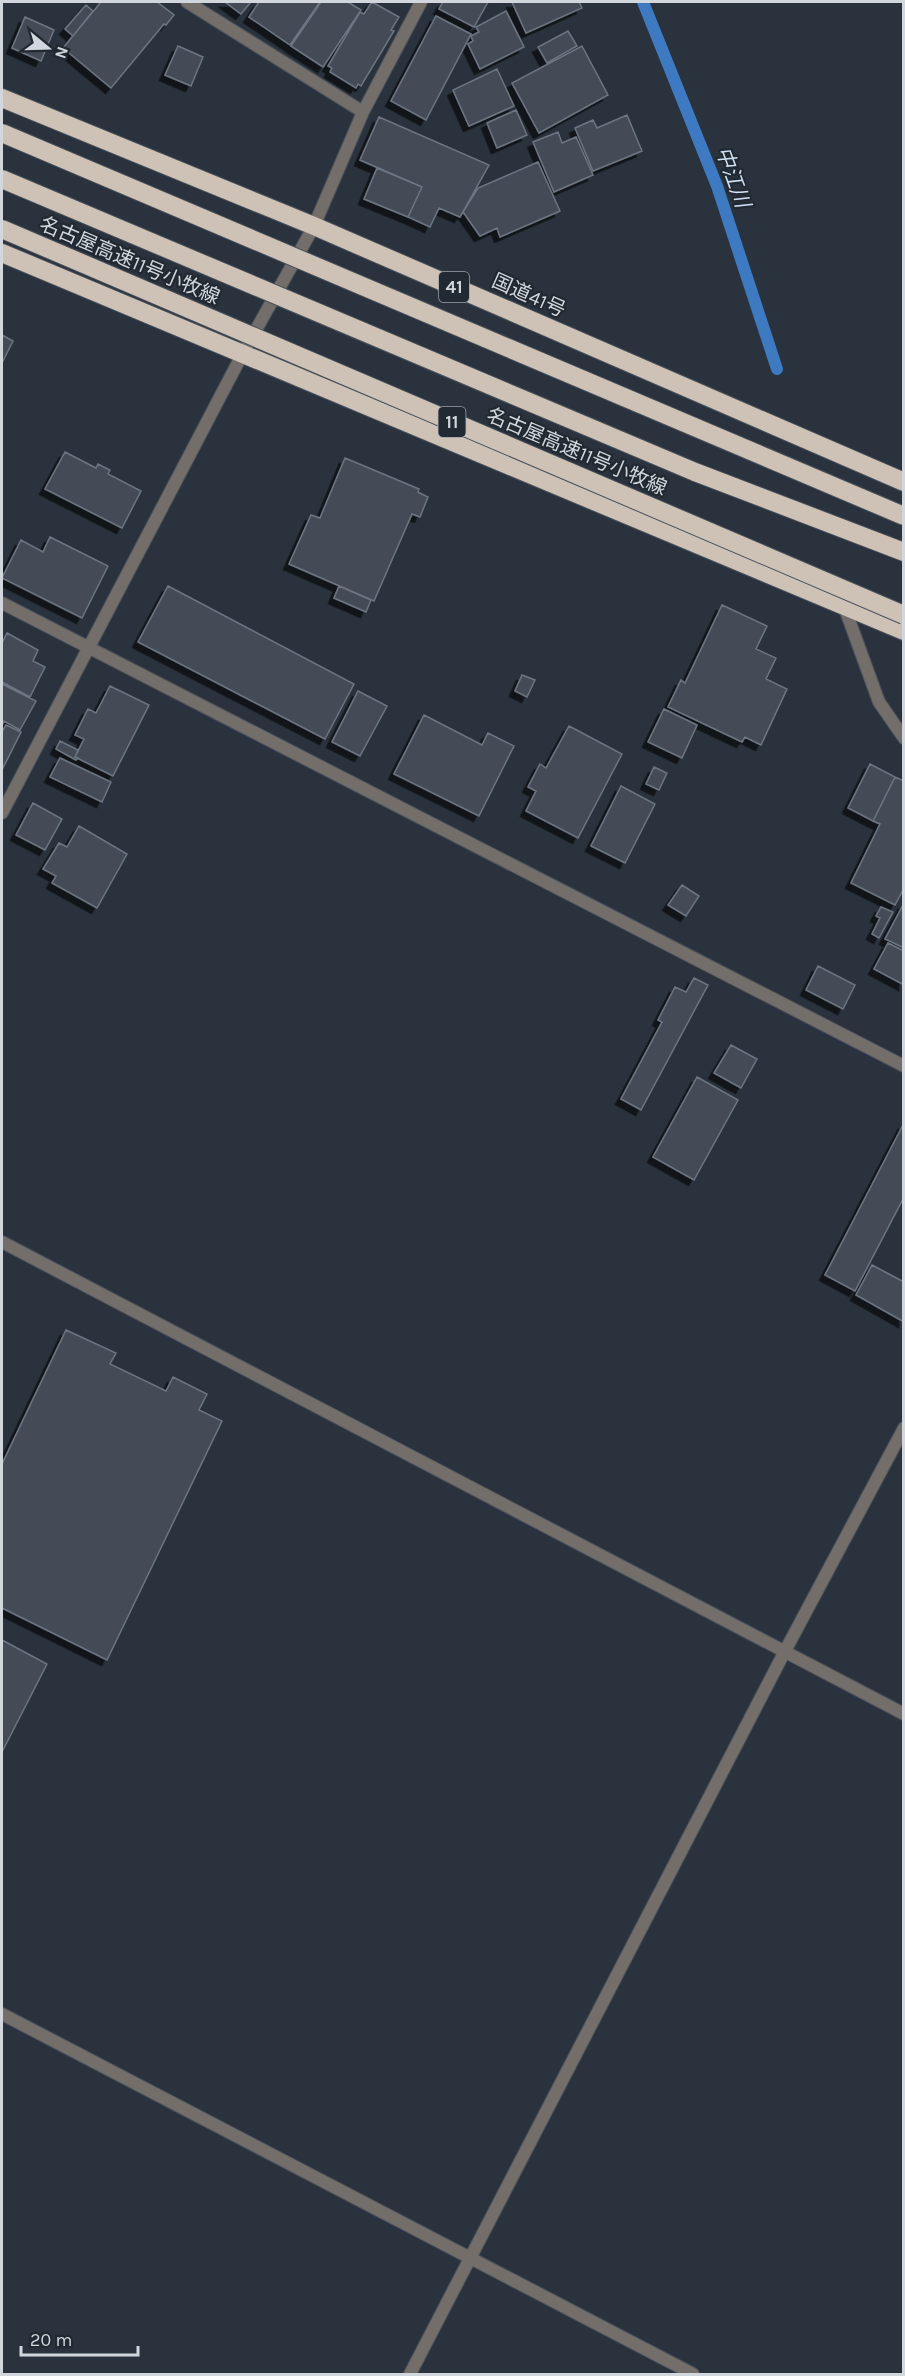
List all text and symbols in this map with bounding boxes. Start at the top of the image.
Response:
north arrow [18,18,78,78]
text: N [51,44,73,61]
water label: 中江川 [711,143,756,213]
street label: 名古屋高速11号小牧線 [36,212,223,309]
street label: 国道41号 [489,269,569,322]
road number: 41 [439,272,469,302]
street label: 名古屋高速11号小牧線 [483,403,670,500]
road number: 11 [438,407,466,437]
scale bar [21,2319,138,2357]
text: 20 m [30,2329,72,2351]

